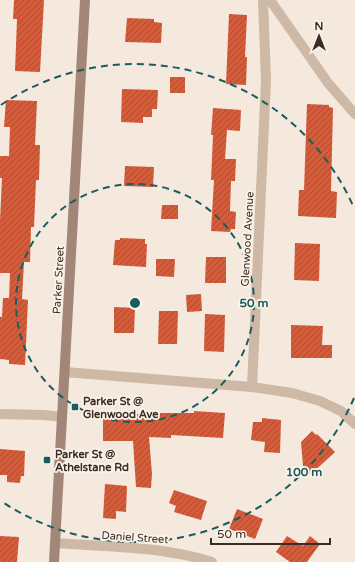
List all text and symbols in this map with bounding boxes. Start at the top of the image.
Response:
north arrow [299,16,339,56]
text: N [315,20,323,33]
street label: Glenwood Avenue [239,191,256,287]
street label: Parker Street [50,246,67,314]
centre of rings [128,296,142,310]
text: 50 m [239,296,269,310]
place label: Parker St @ Glenwood Ave [83,395,159,421]
marker: Parker St @ Glenwood Ave [70,402,80,412]
place label: Parker St @ Athelstane Rd [55,448,129,474]
marker: Parker St @ Athelstane Rd [42,455,52,465]
text: 100 m [286,465,322,479]
scale bar [211,520,330,546]
text: 50 m [217,527,246,541]
street label: Daniel Street [101,529,169,546]

